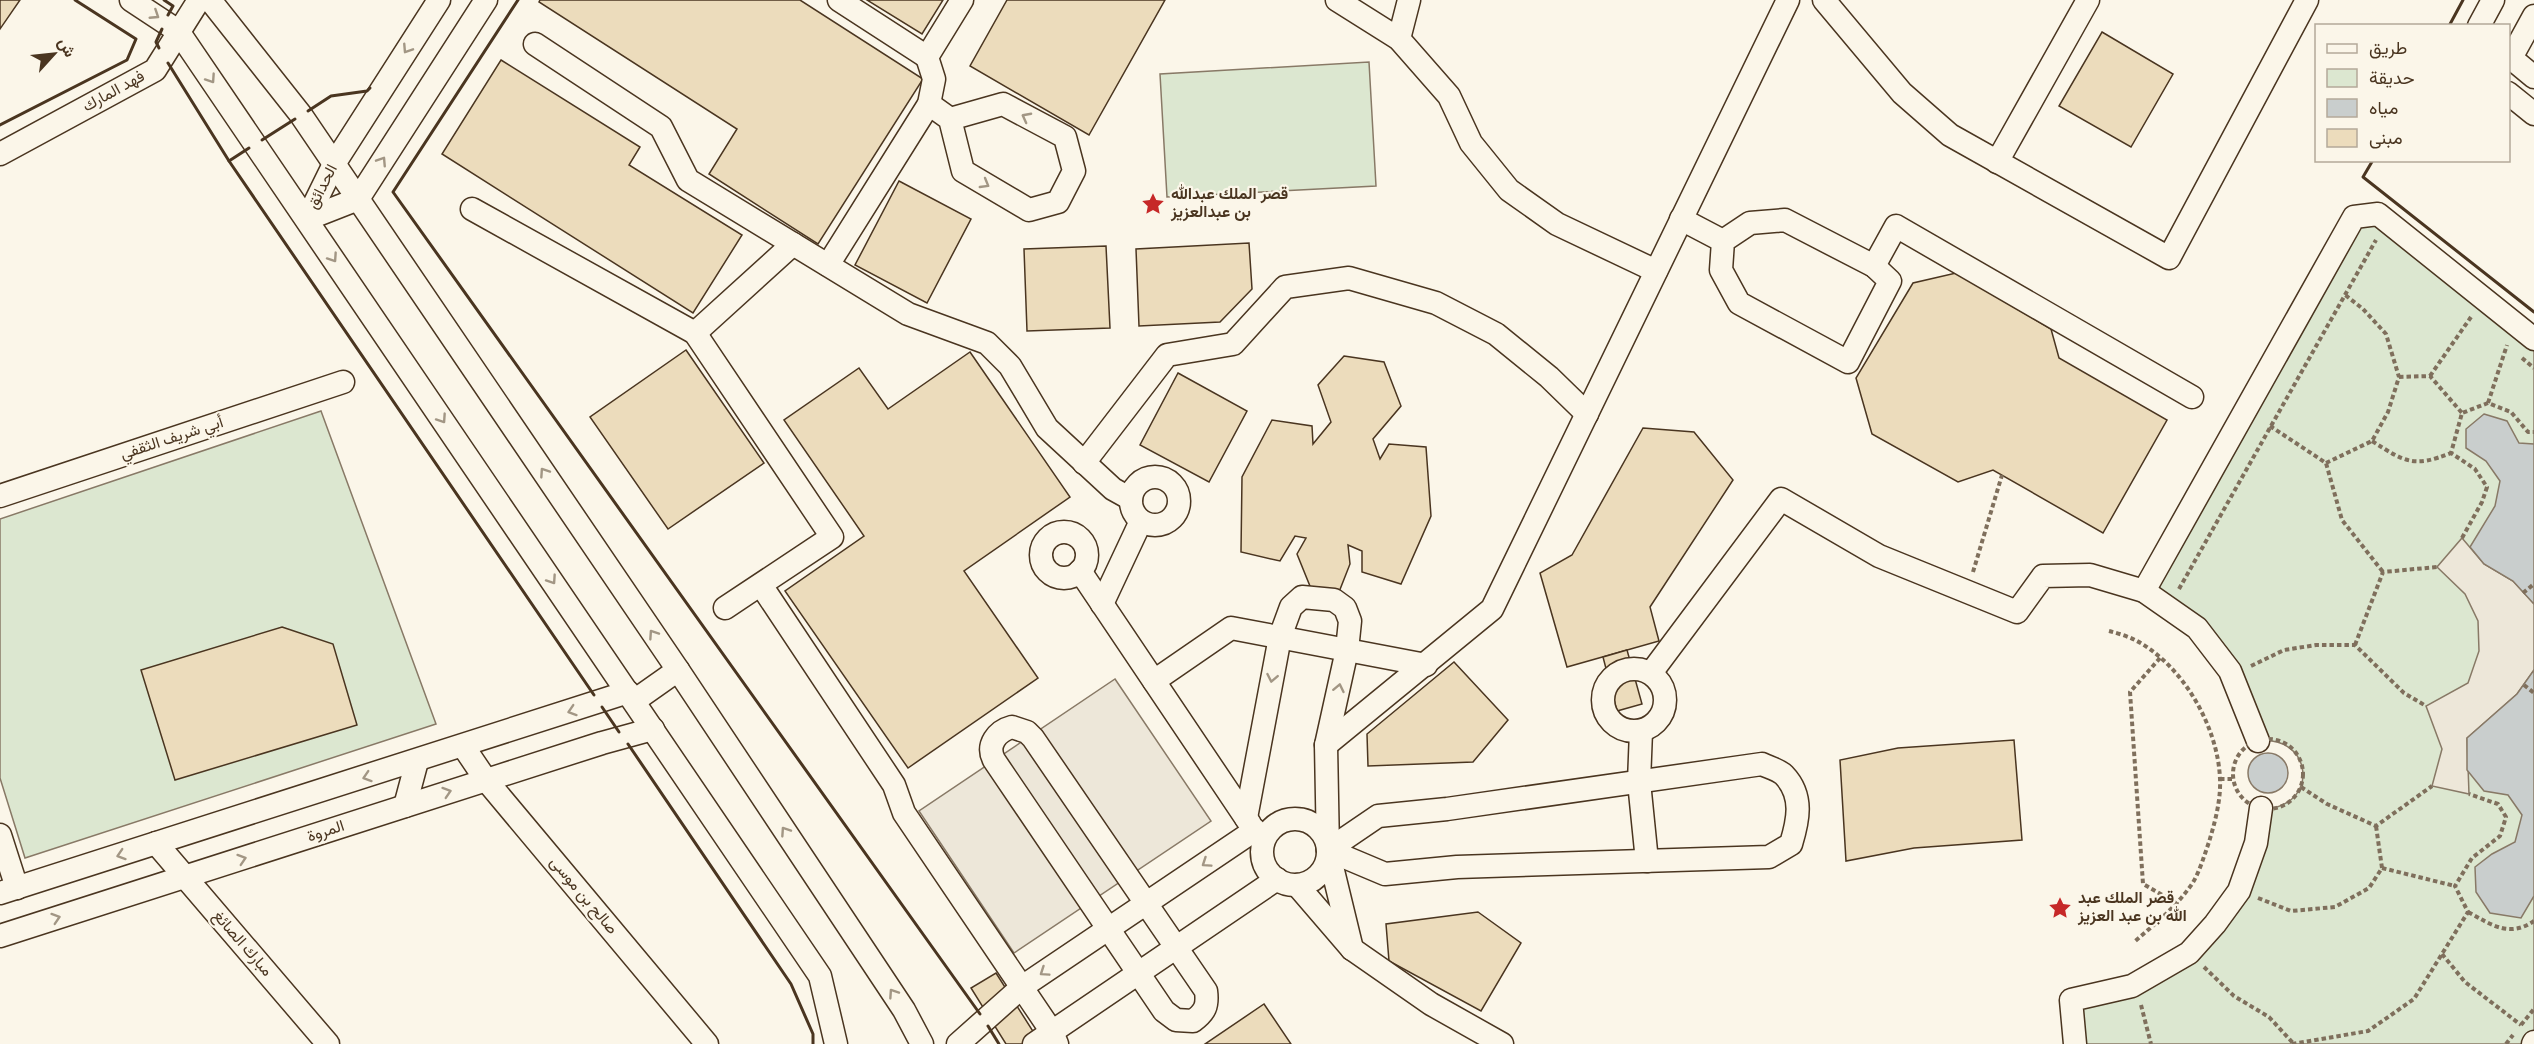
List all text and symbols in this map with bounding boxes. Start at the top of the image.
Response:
one-way arrow [149,8,159,20]
north arrow [24,24,84,84]
legend [2315,24,2510,162]
text: ش [52,35,79,61]
text: طريق [2369,38,2407,61]
one-way arrow [403,43,415,53]
street label: فهد المارك [80,67,148,117]
text: حديقة [2369,68,2415,91]
one-way arrow [204,72,215,83]
text: مياه [2369,98,2398,121]
one-way arrow [1021,112,1032,124]
text: مبنى [2369,128,2403,151]
one-way arrow [375,157,387,167]
street label: الحدائق [303,161,343,213]
one-way arrow [979,177,989,188]
place label: قصر الملك عبدالله بن عبدالعزيز [1170,184,1288,223]
place icon: قصر الملك عبدالله بن عبدالعزيز [1140,191,1166,217]
one-way arrow [326,251,337,262]
one-way arrow [435,412,446,423]
street label: أبي شريف الثقفي [118,413,227,467]
one-way arrow [540,468,551,479]
one-way arrow [545,573,556,584]
one-way arrow [650,629,661,640]
one-way arrow [1266,673,1279,683]
one-way arrow [1331,683,1344,693]
one-way arrow [567,704,578,716]
one-way arrow [362,769,373,782]
one-way arrow [441,787,452,800]
street label: المروة [305,817,347,847]
one-way arrow [781,826,792,837]
one-way arrow [116,847,127,860]
street label: صالح بن موسى [545,853,621,939]
one-way arrow [236,854,247,866]
one-way arrow [1202,856,1213,867]
place label: قصر الملك عبد الله بن عبد العزيز [2077,889,2187,927]
place icon: قصر الملك عبد الله بن عبد العزيز [2047,895,2073,921]
street label: مبارك الصائغ [208,907,276,981]
one-way arrow [50,913,61,926]
one-way arrow [1040,965,1051,976]
one-way arrow [889,989,900,1000]

